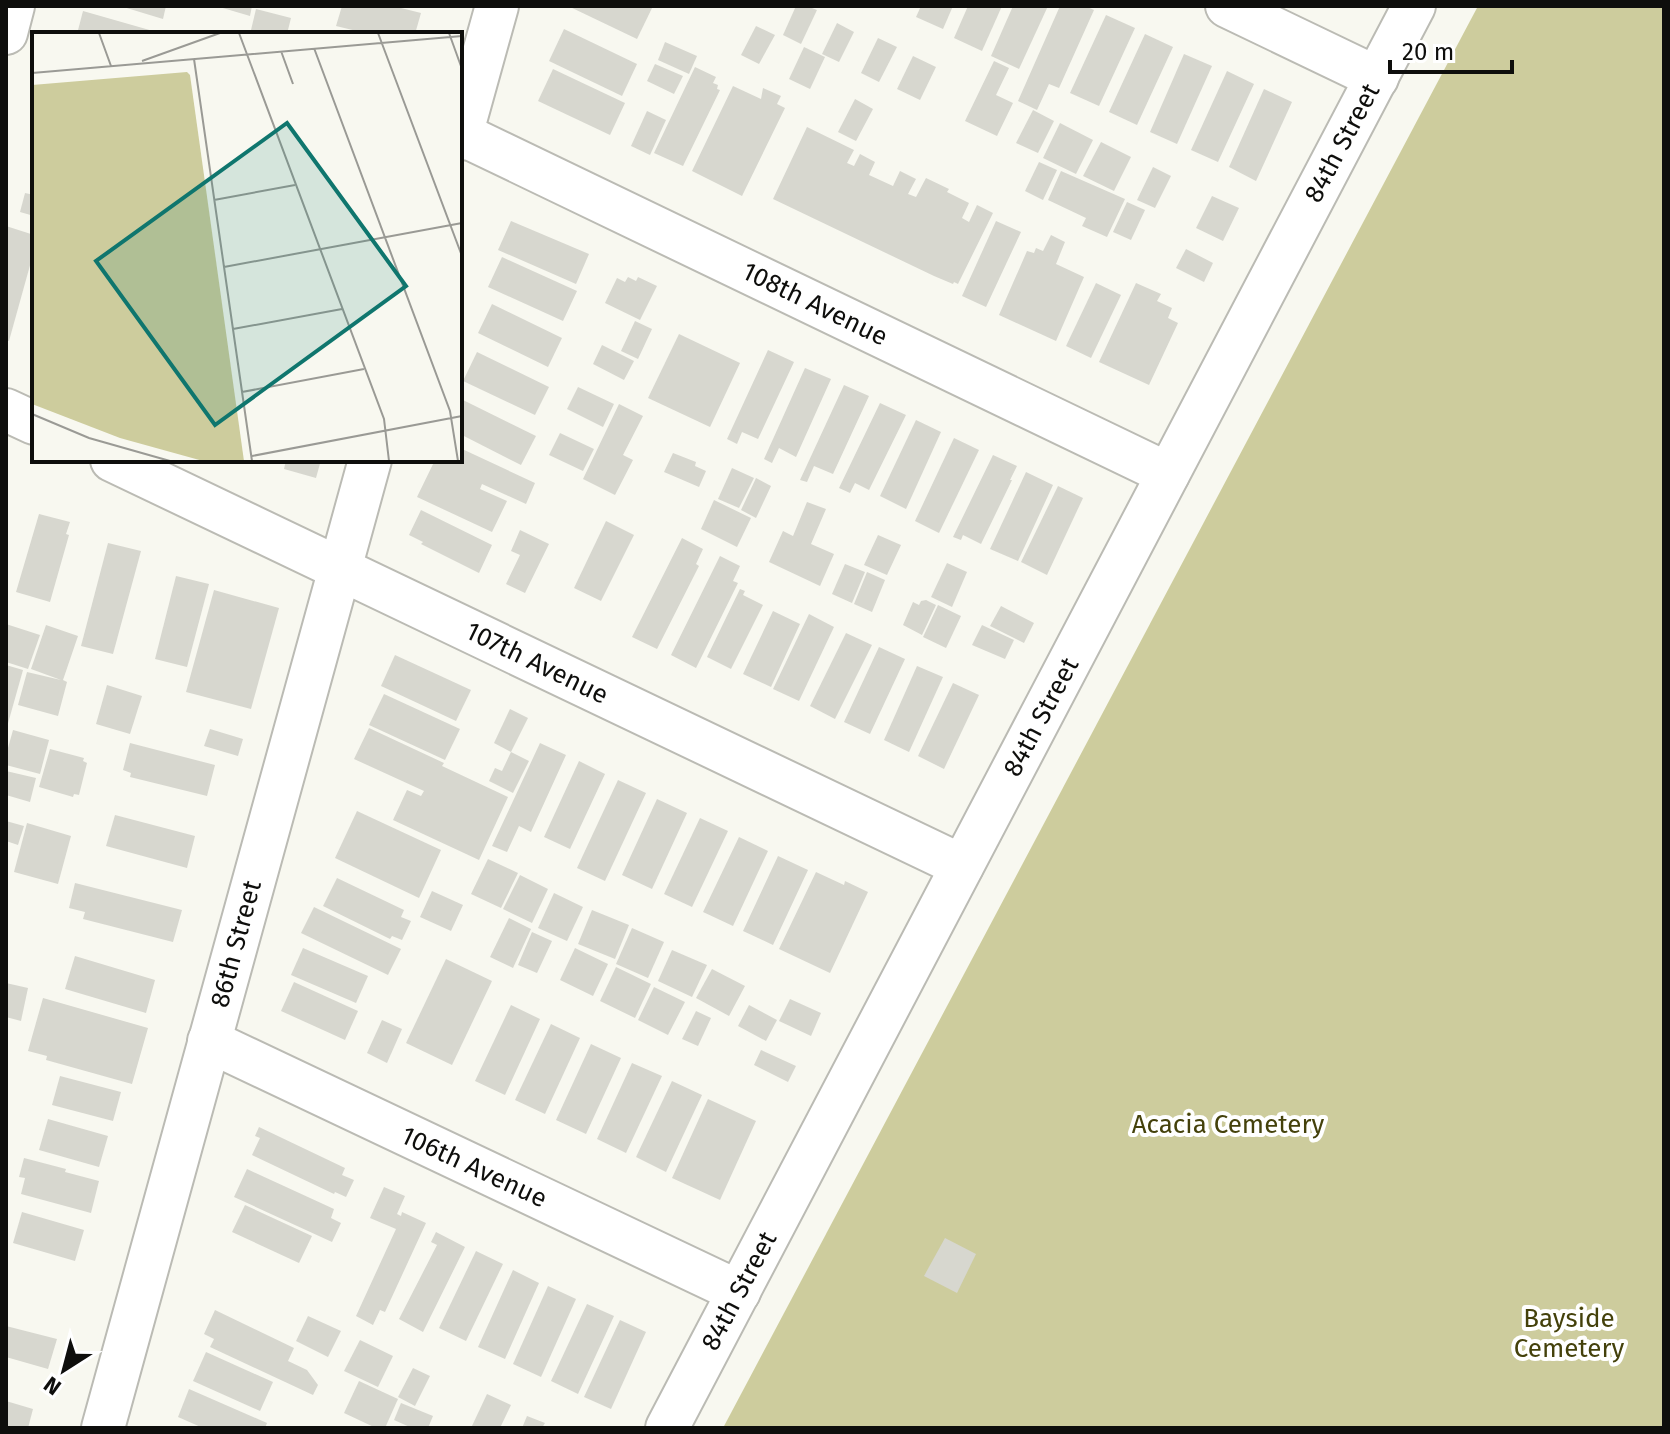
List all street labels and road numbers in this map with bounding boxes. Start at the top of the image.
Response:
street label: 84th Street [1298,78,1387,208]
street label: 108th Avenue [737,255,893,353]
street label: 107th Avenue [461,615,613,711]
street label: 84th Street [997,652,1086,782]
street label: 86th Street [204,876,268,1011]
street label: 106th Avenue [396,1120,552,1214]
street label: 84th Street [695,1226,784,1356]

